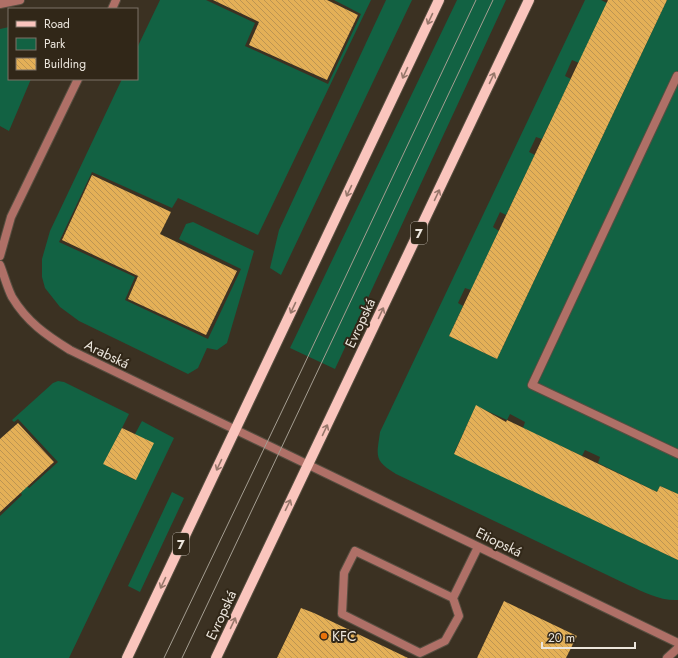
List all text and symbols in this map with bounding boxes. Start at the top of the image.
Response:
legend [8,8,138,80]
one-way arrow [426,13,433,25]
text: Road [44,15,70,33]
text: Park [44,35,66,53]
text: Building [44,55,86,73]
one-way arrow [401,67,408,79]
one-way arrow [489,72,496,84]
one-way arrow [345,184,352,196]
one-way arrow [434,189,441,201]
road number: 7 [411,222,427,244]
street label: Evropská [340,295,380,351]
one-way arrow [289,302,296,314]
one-way arrow [378,307,385,319]
street label: Arabská [81,335,133,373]
one-way arrow [322,424,329,436]
one-way arrow [215,459,222,471]
one-way arrow [285,500,293,512]
street label: Etiopská [473,522,525,562]
road number: 7 [173,533,189,555]
one-way arrow [159,576,166,588]
street label: Evropská [201,587,241,643]
one-way arrow [230,617,237,629]
scale bar [542,624,635,650]
place label: KFC [332,626,357,646]
text: 20 m [548,629,575,647]
marker: KFC [319,631,329,641]

